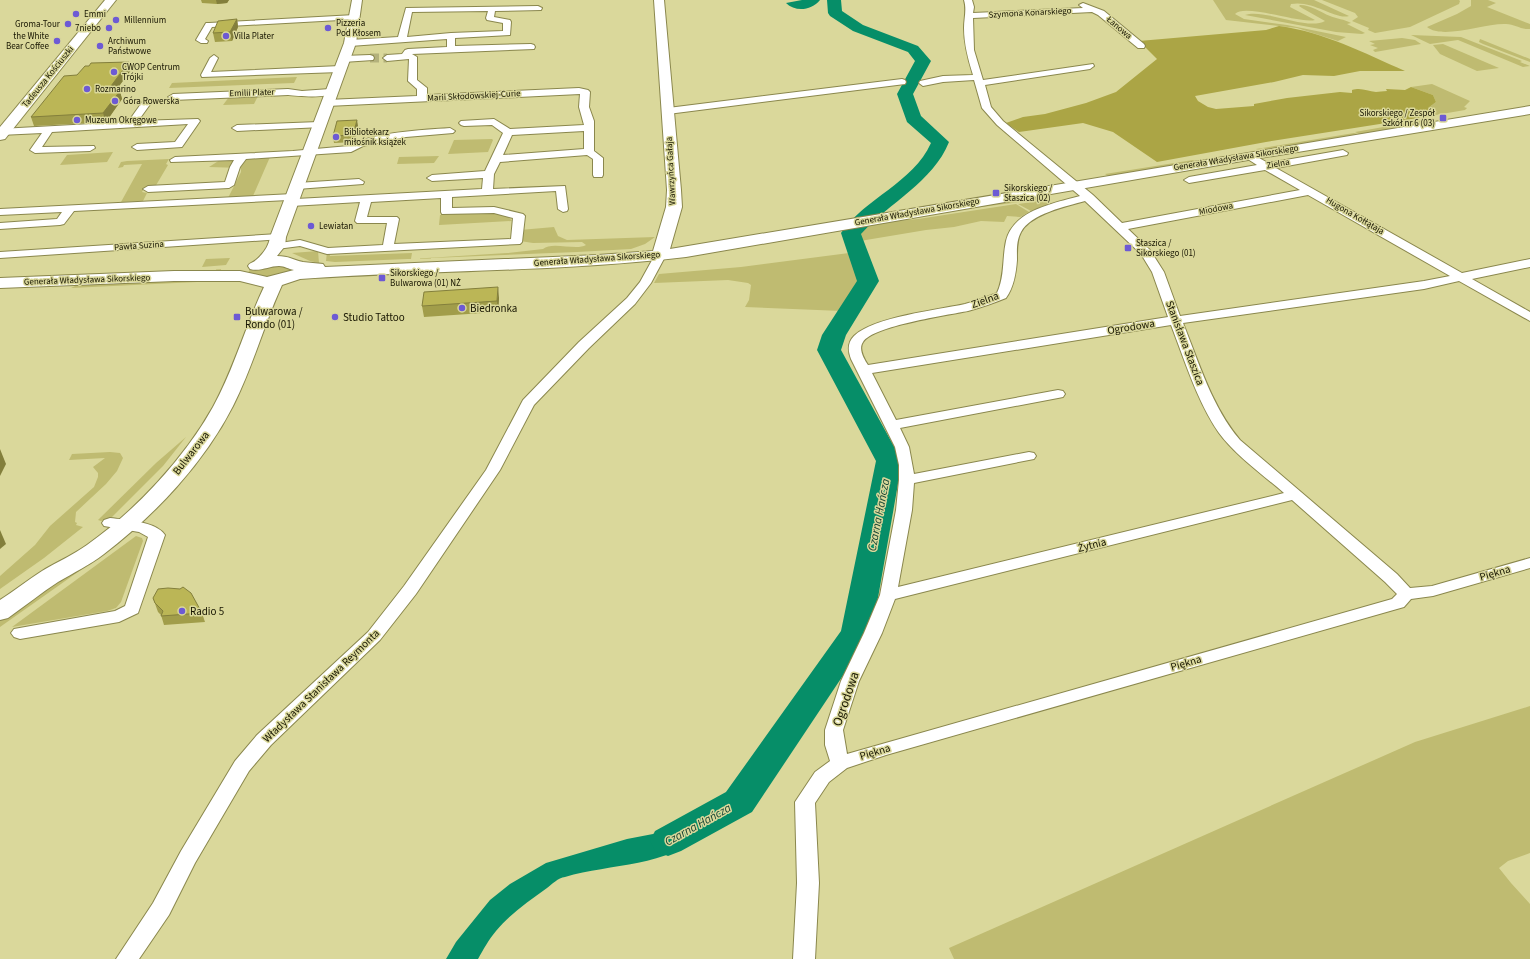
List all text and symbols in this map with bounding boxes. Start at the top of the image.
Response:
street label: Szymona Konarskiego [988,4,1072,22]
place label: Emmi [84,8,106,21]
marker: Emmi [71,9,81,19]
street label: Łanowa [1103,13,1135,43]
place label: Millennium [124,14,166,27]
marker: Millennium [111,15,121,25]
place label: Pizzeria Pod Kłosem [336,17,381,40]
place label: Groma-Tour [15,18,61,31]
marker: Groma-Tour [63,19,73,29]
place label: 7niebo [75,22,101,35]
marker: 7niebo [104,23,114,33]
marker: Pizzeria Pod Kłosem [323,23,333,33]
place label: the White Bear Coffee [6,30,50,53]
place label: Villa Plater [234,30,275,43]
marker: Villa Plater [221,31,231,41]
place label: Archiwum Państwowe [108,35,152,58]
marker: the White Bear Coffee [52,36,62,46]
marker: Archiwum Państwowe [95,41,105,51]
street label: Tadeusza Kościuszki [19,43,77,111]
place label: CWOP Centrum Trójki [122,61,180,84]
marker: CWOP Centrum Trójki [109,67,119,77]
place label: Rozmarino [95,83,136,96]
marker: Rozmarino [82,84,92,94]
street label: Emilii Plater [229,86,276,100]
street label: Marii Skłodowskiej-Curie [427,87,521,105]
place label: Góra Rowerska [123,95,179,108]
marker: Góra Rowerska [110,96,120,106]
place label: Sikorskiego / Zespół Szkół nr 6 (03) [1359,107,1435,130]
marker: Sikorskiego / Zespół Szkół nr 6 (03) [1438,113,1448,123]
place label: Muzeum Okręgowe [85,114,157,127]
marker: Muzeum Okręgowe [72,115,82,125]
place label: Bibliotekarz miłośnik książek [344,126,407,149]
marker: Bibliotekarz miłośnik książek [331,132,341,142]
street label: Wawrzyńca Gałaja [663,137,679,205]
street label: Generała Władysława Sikorskiego [1173,142,1300,174]
street label: Zielna [1265,156,1291,172]
place label: Sikorskiego / Staszica (02) [1004,182,1053,205]
marker: Sikorskiego / Staszica (02) [991,188,1001,198]
street label: Hugona Kołłątaja [1323,194,1387,238]
street label: Generała Władysława Sikorskiego [854,195,981,229]
street label: Miodowa [1198,199,1234,219]
place label: Lewiatan [319,220,353,233]
marker: Lewiatan [306,221,316,231]
place label: Staszica / Sikorskiego (01) [1136,237,1196,260]
street label: Pawła Suzina [114,238,164,254]
marker: Staszica / Sikorskiego (01) [1123,243,1133,253]
street label: Generała Władysława Sikorskiego [533,248,661,270]
place label: Sikorskiego / Bulwarowa (01) NŻ [390,267,461,290]
street label: Generała Władysława Sikorskiego [24,271,151,289]
marker: Sikorskiego / Bulwarowa (01) NŻ [377,273,387,283]
street label: Zielna [969,288,1001,312]
street label: Stanisława Staszica [1162,299,1208,387]
place label: Biedronka [470,301,517,316]
marker: Biedronka [457,303,467,313]
place label: Bulwarowa / Rondo (01) [245,304,303,332]
place label: Studio Tattoo [343,310,405,325]
marker: Bulwarowa / Rondo (01) [232,312,242,322]
marker: Studio Tattoo [330,312,340,322]
street label: Ogrodowa [1106,316,1156,338]
street label: Bulwarowa [169,428,213,478]
water label: Czarna Hańcza [864,477,894,553]
street label: Żytnia [1076,534,1108,556]
street label: Piękna [1478,561,1512,585]
place label: Radio 5 [190,604,224,619]
marker: Radio 5 [177,606,187,616]
street label: Władysława Stanisława Reymonta [259,626,383,746]
street label: Piękna [1169,651,1203,675]
street label: Ogrodowa [828,669,864,729]
street label: Piękna [858,740,892,764]
water label: Czarna Hańcza [662,799,735,850]

